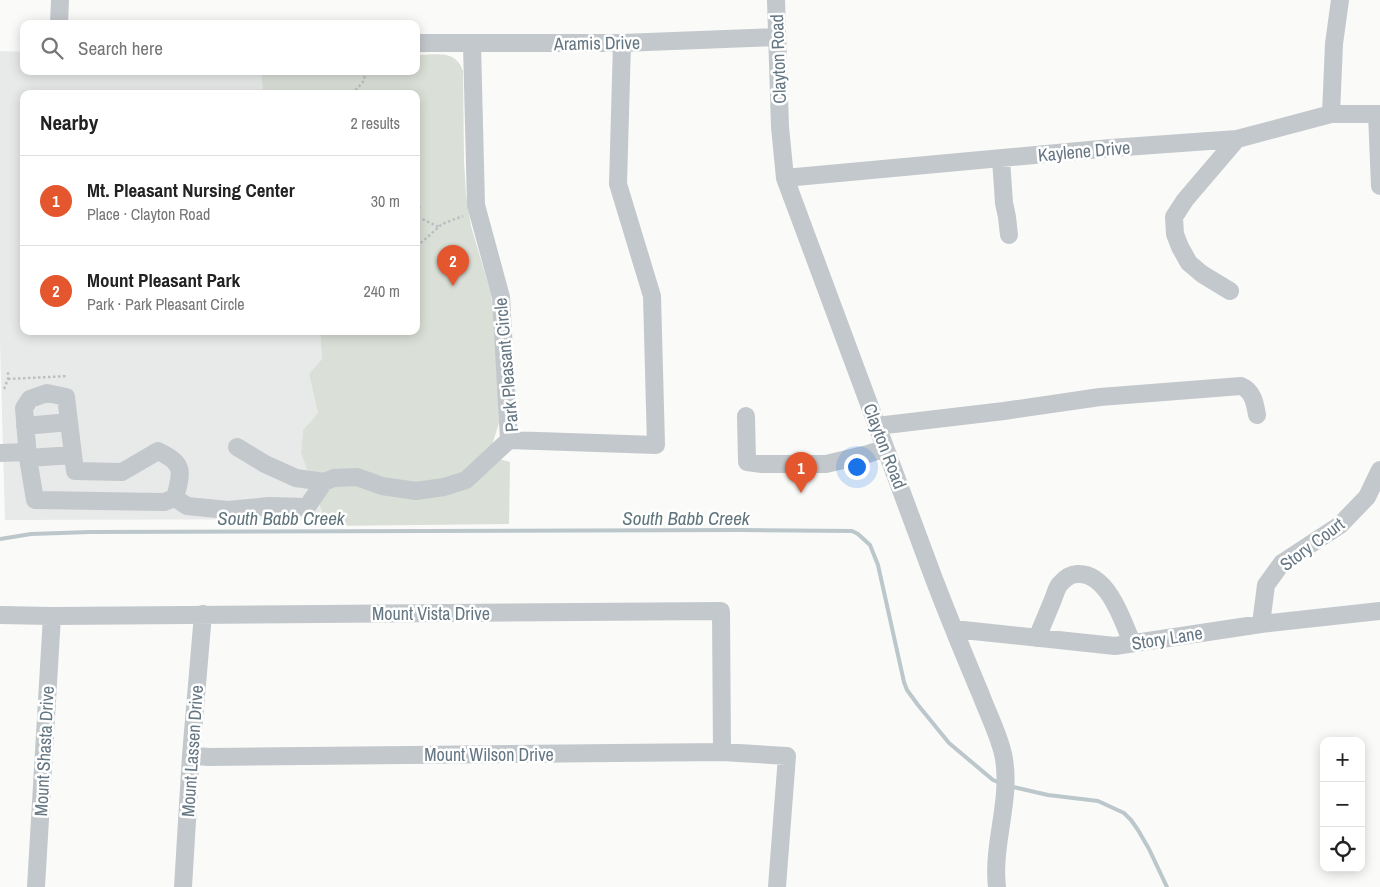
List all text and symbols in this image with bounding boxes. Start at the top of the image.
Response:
street label: Clayton Road [764,14,792,104]
search box [20,20,420,75]
street label: Aramis Drive [553,30,640,56]
icon: search [38,34,66,62]
text: Search here [78,35,163,61]
text: Nearby [40,108,98,137]
text: 2 results [350,112,400,134]
street label: Kaylene Drive [1037,135,1131,167]
text: Mt. Pleasant Nursing Center [87,177,295,203]
text: 1 [52,190,60,212]
text: 30 m [371,190,400,212]
text: Place · Clayton Road [87,203,210,225]
pin: 2 [437,245,469,286]
text: Mount Pleasant Park [87,267,240,293]
text: 2 [52,280,60,302]
text: 240 m [364,280,400,302]
text: Park · Park Pleasant Circle [87,293,245,315]
street label: Park Pleasant Circle [488,297,524,433]
street label: Clayton Road [857,400,913,492]
pin: 1 [785,452,817,493]
your location [844,454,870,480]
water label: South Babb Creek [217,505,346,531]
water label: South Babb Creek [622,505,751,531]
street label: Story Court [1275,512,1349,576]
street label: Mount Vista Drive [372,601,490,626]
street label: Story Lane [1130,620,1204,656]
street label: Mount Lassen Drive [175,684,209,818]
street label: Mount Shasta Drive [28,685,60,817]
map controls [1320,737,1365,872]
button: + [1320,737,1365,782]
street label: Mount Wilson Drive [424,742,554,767]
button: − [1320,782,1365,827]
button: locate [1320,827,1365,872]

